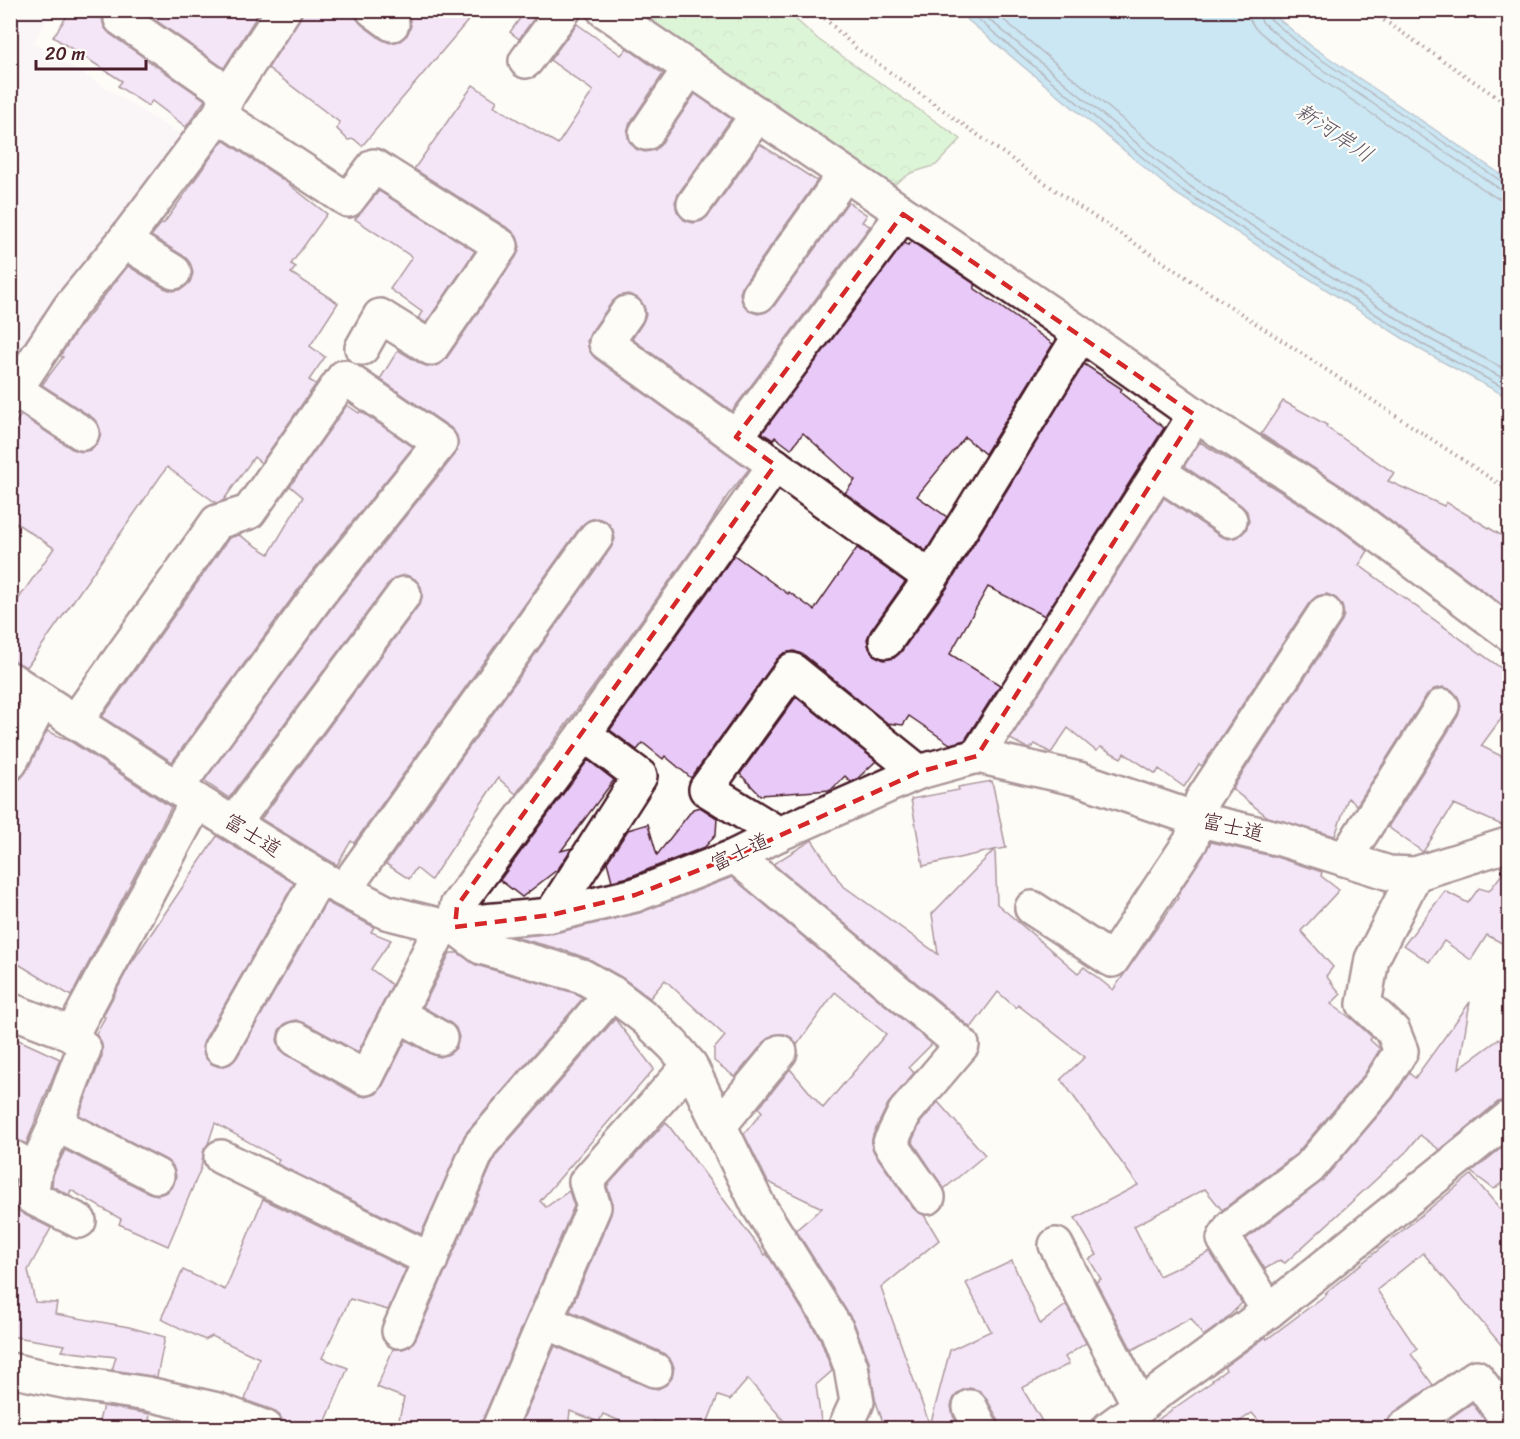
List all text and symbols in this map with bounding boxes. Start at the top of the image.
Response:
scale bar [36,33,146,71]
text: 20 m [45,38,85,70]
water label: 新河岸川 [1287,92,1382,173]
street label: 富士道 [1198,801,1268,853]
street label: 富士道 [216,802,290,868]
street label: 富士道 [703,821,777,883]

